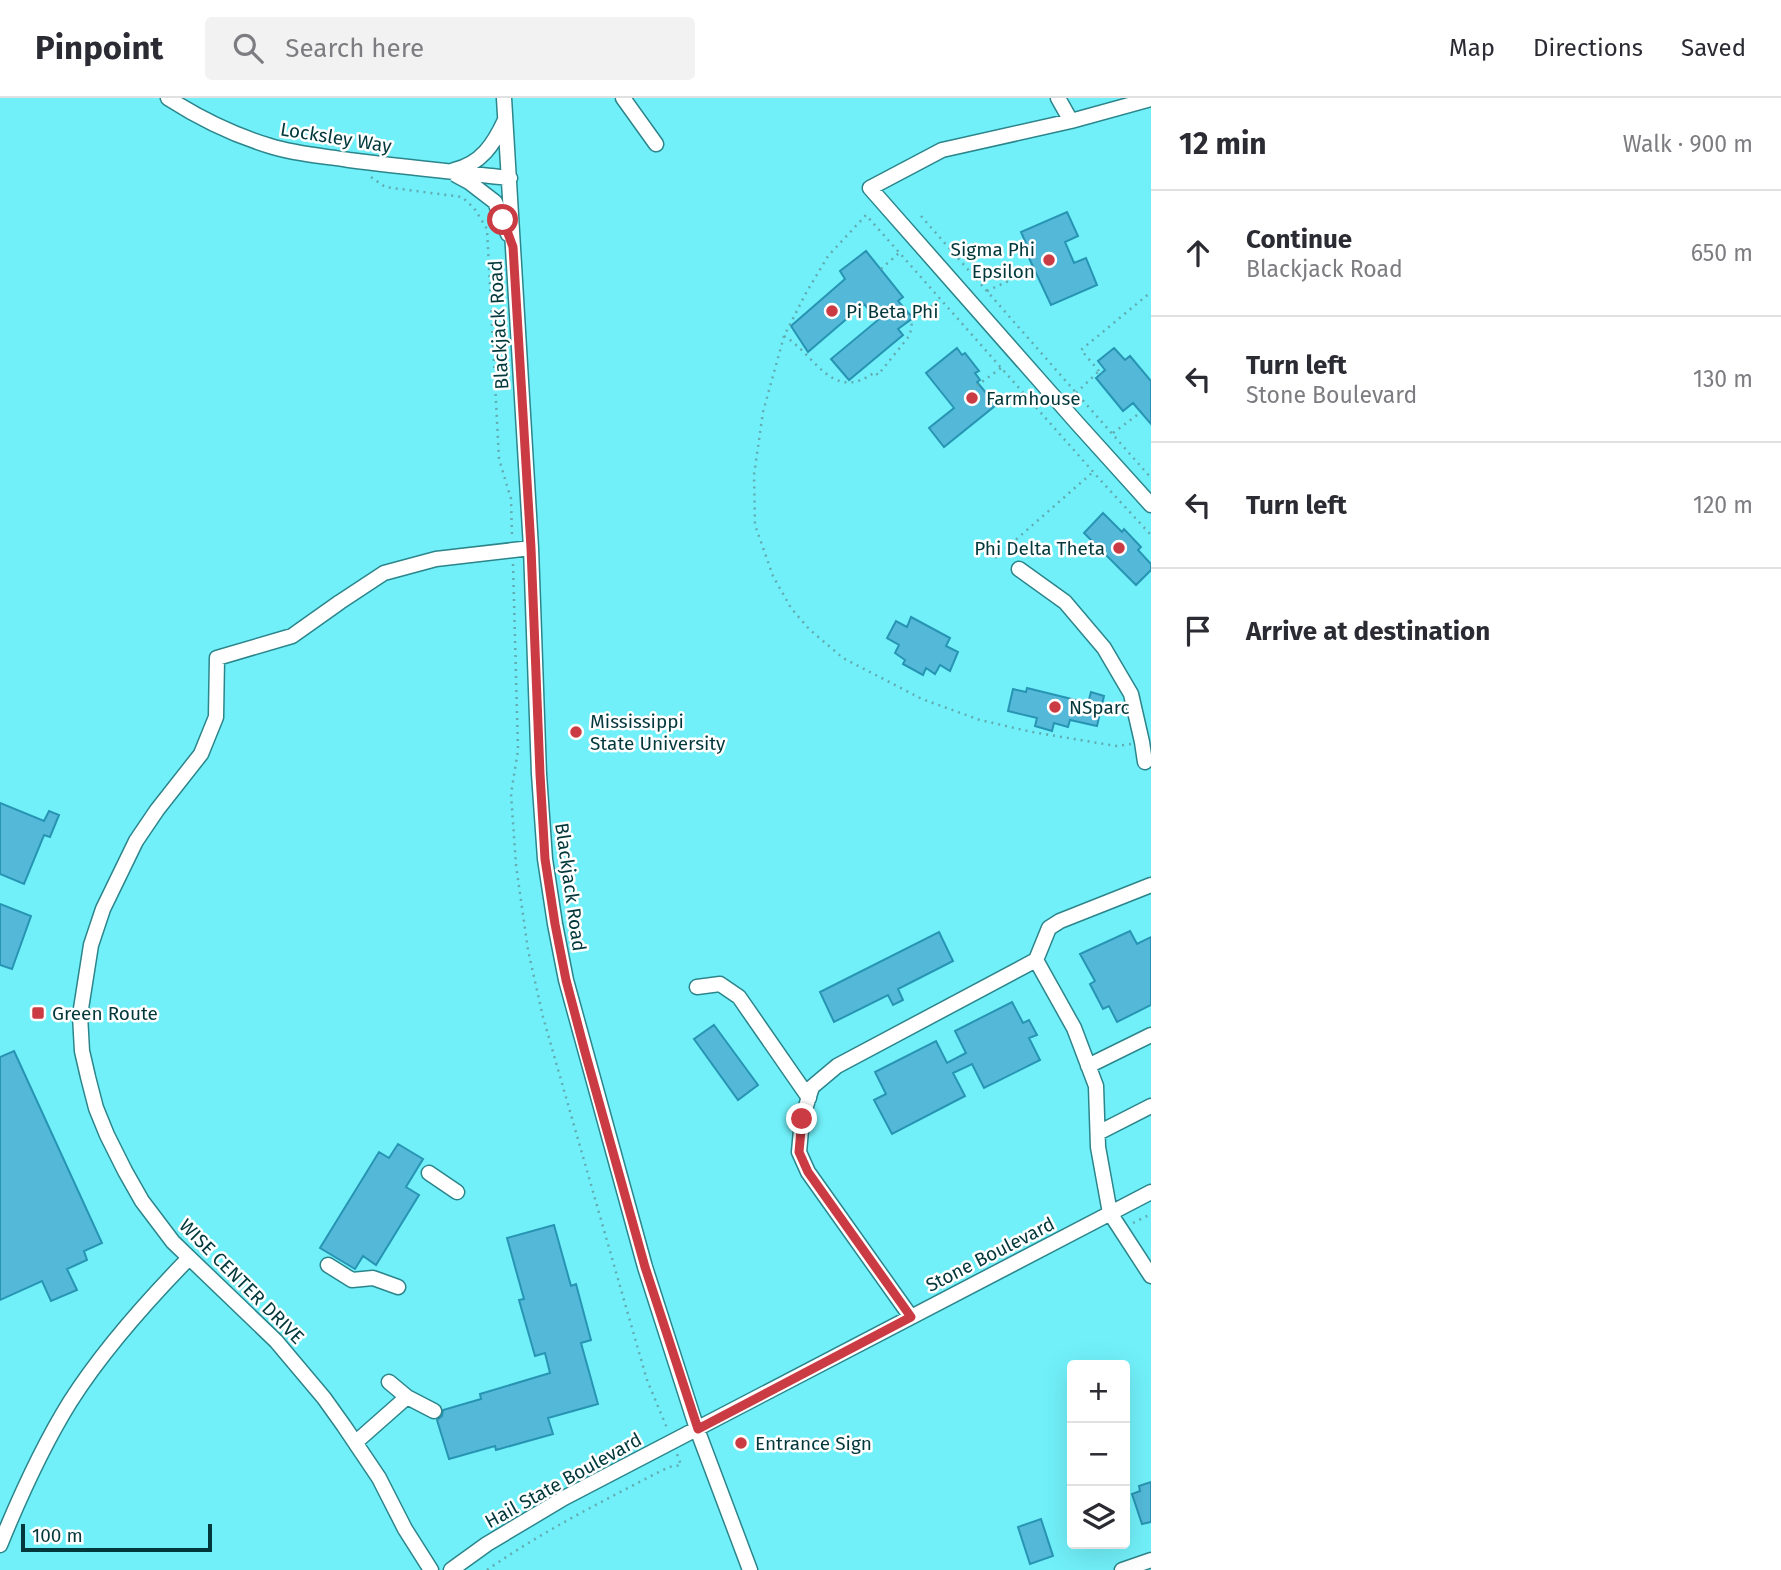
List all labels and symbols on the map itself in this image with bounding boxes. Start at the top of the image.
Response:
street label: Locksley Way [279,117,394,158]
route start [487,204,518,235]
place label: Sigma Phi Epsilon [951,238,1035,283]
marker: Sigma Phi Epsilon [1041,252,1057,268]
street label: Blackjack Road [484,260,513,390]
place label: Pi Beta Phi [846,300,939,323]
marker: Pi Beta Phi [824,303,840,319]
place label: Farmhouse [986,387,1081,410]
marker: Farmhouse [964,390,980,406]
place label: Phi Delta Theta [974,537,1105,560]
marker: Phi Delta Theta [1111,540,1127,556]
place label: NSparc [1069,696,1130,719]
marker: NSparc [1047,699,1063,715]
place label: Mississippi State University [590,710,726,755]
marker: Mississippi State University [568,724,584,740]
street label: Blackjack Road [550,821,591,953]
place label: Green Route [52,1002,158,1025]
marker: Green Route [30,1005,46,1021]
route end [786,1103,817,1134]
street label: Stone Boulevard [922,1212,1058,1297]
street label: WISE CENTER DRIVE [174,1214,309,1349]
street label: Hail State Boulevard [481,1428,646,1533]
place label: Entrance Sign [755,1432,872,1455]
marker: Entrance Sign [733,1435,749,1451]
scale bar [21,1521,212,1553]

